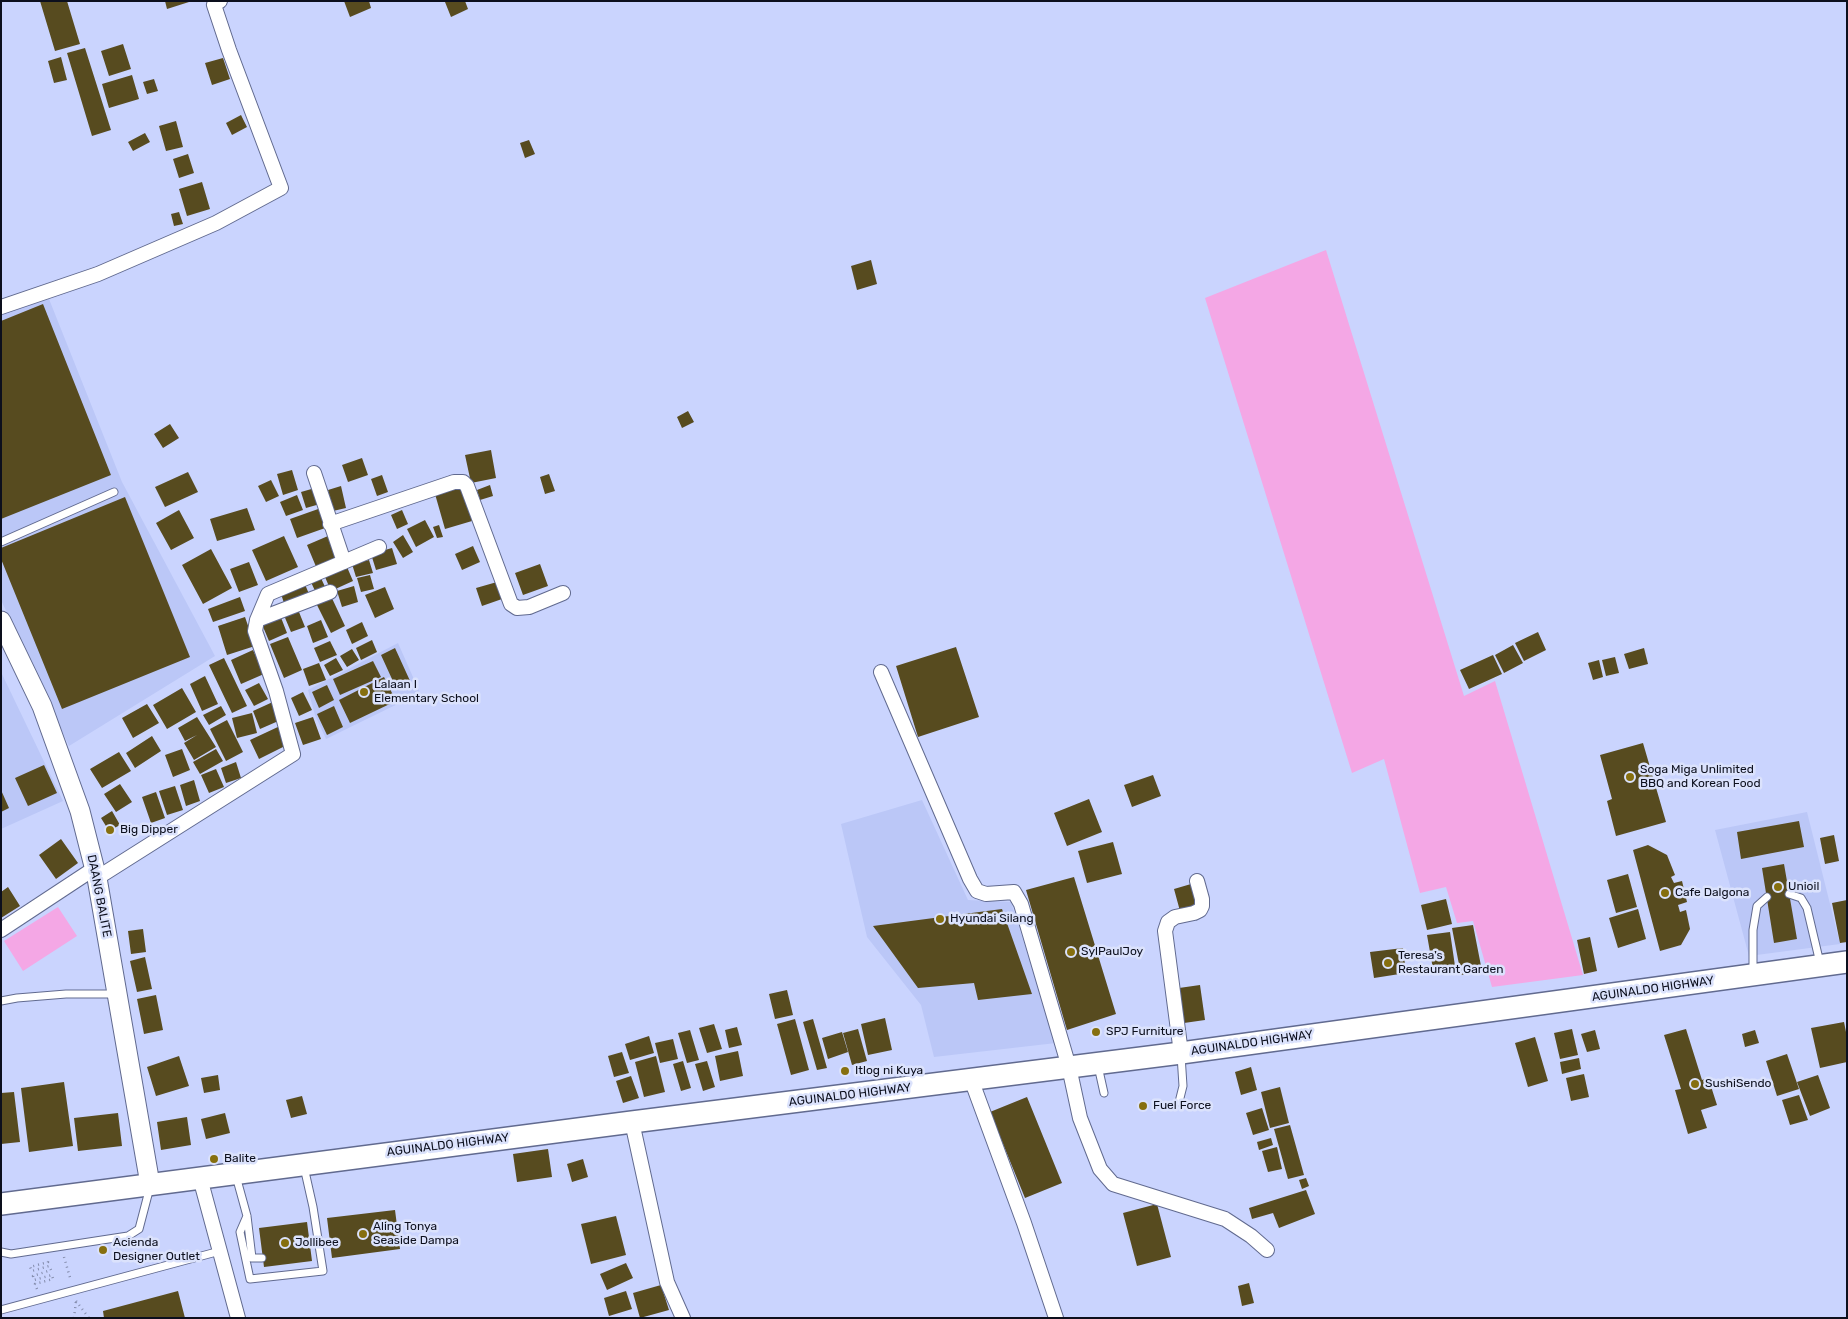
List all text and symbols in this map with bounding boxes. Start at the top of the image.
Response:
place label: Lalaan I Elementary School [374,678,479,706]
marker: Lalaan I Elementary School [358,686,370,698]
place label: Soga Miga Unlimited BBQ and Korean Food [1640,763,1761,791]
marker: Soga Miga Unlimited BBQ and Korean Food [1624,771,1636,783]
place label: Big Dipper [120,823,178,837]
marker: Big Dipper [104,824,116,836]
street label: DAANG BALITE [84,853,114,939]
place label: Unioil [1788,880,1819,894]
marker: Unioil [1772,881,1784,893]
place label: Cafe Dalgona [1675,886,1749,900]
marker: Cafe Dalgona [1659,887,1671,899]
place label: Hyundai Silang [950,912,1034,926]
marker: Hyundai Silang [934,913,946,925]
place label: SylPaulJoy [1081,945,1143,959]
marker: SylPaulJoy [1065,946,1077,958]
place label: Teresa's Restaurant Garden [1398,949,1503,977]
marker: Teresa's Restaurant Garden [1382,957,1394,969]
street label: AGUINALDO HIGHWAY [1591,973,1715,1005]
place label: SPJ Furniture [1106,1025,1183,1039]
marker: SPJ Furniture [1090,1026,1102,1038]
street label: AGUINALDO HIGHWAY [1190,1027,1314,1059]
place label: Itlog ni Kuya [855,1064,923,1078]
marker: Itlog ni Kuya [839,1065,851,1077]
place label: SushiSendo [1705,1077,1772,1091]
marker: SushiSendo [1689,1078,1701,1090]
street label: AGUINALDO HIGHWAY [788,1080,912,1110]
place label: Fuel Force [1153,1099,1211,1113]
marker: Fuel Force [1137,1100,1149,1112]
street label: AGUINALDO HIGHWAY [386,1130,510,1160]
place label: Balite [224,1152,256,1166]
marker: Balite [208,1153,220,1165]
place label: Aling Tonya Seaside Dampa [373,1220,459,1248]
marker: Aling Tonya Seaside Dampa [357,1228,369,1240]
place label: Acienda Designer Outlet [113,1236,200,1264]
place label: Jollibee [295,1236,339,1250]
marker: Jollibee [279,1237,291,1249]
marker: Acienda Designer Outlet [97,1244,109,1256]

